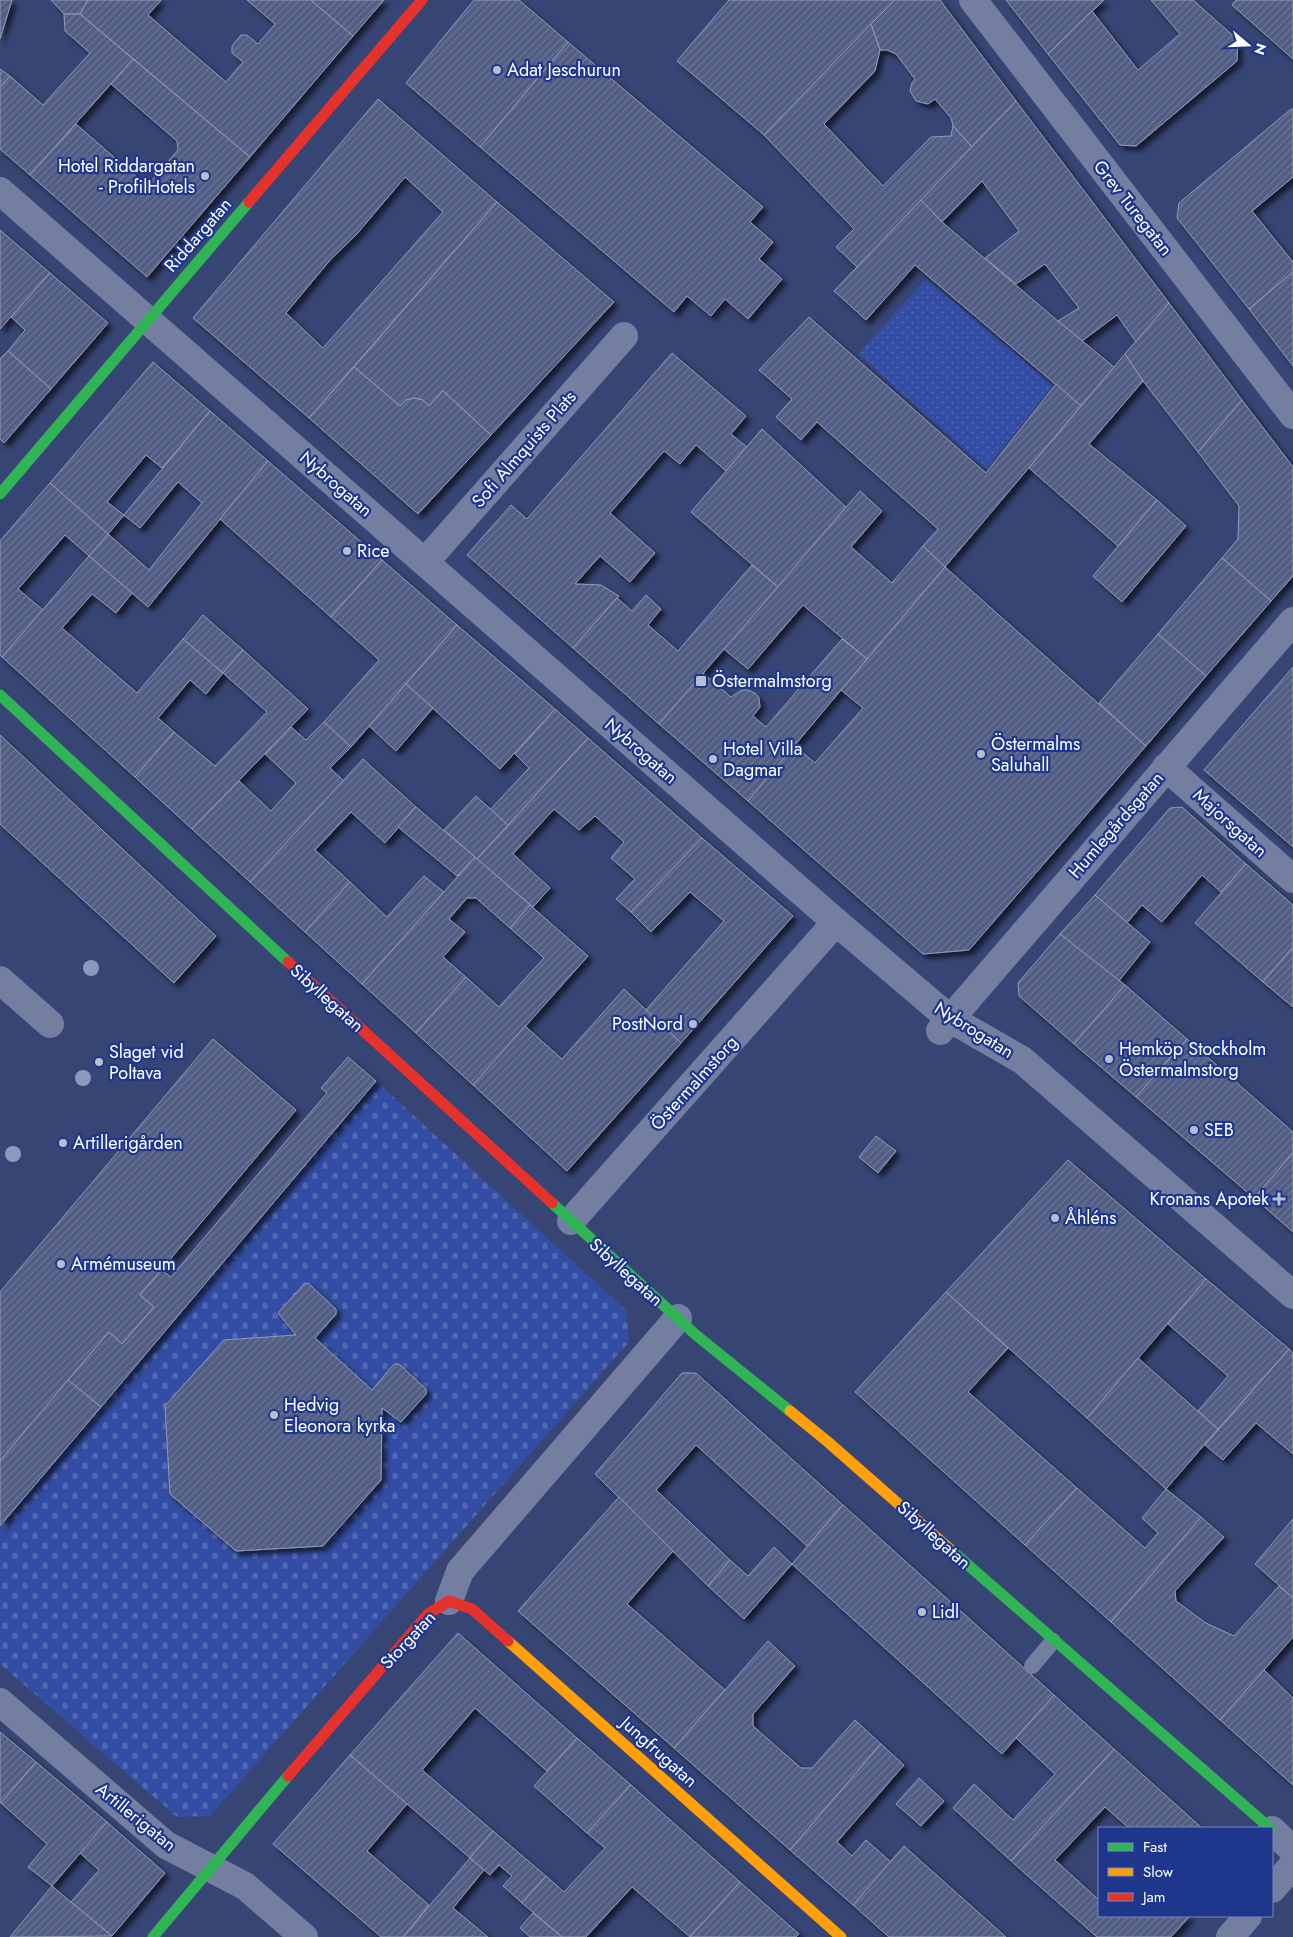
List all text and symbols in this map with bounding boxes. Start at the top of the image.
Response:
north arrow [1223,20,1273,70]
text: N [1249,41,1272,58]
place label: Adat Jeschurun [507,57,621,83]
marker: Adat Jeschurun [491,64,503,76]
place label: Hotel Riddargatan - ProfilHotels [58,153,195,200]
street label: Grev Turegatan [1087,155,1179,261]
marker: Hotel Riddargatan - ProfilHotels [199,170,211,182]
street label: Riddargatan [158,192,238,278]
street label: Sofi Almquists Plats [466,385,582,513]
street label: Nybrogatan [294,445,378,523]
place label: Rice [357,538,390,564]
marker: Rice [341,545,353,557]
place label: Östermalmstorg [712,668,832,694]
marker: Östermalmstorg [694,674,708,688]
street label: Nybrogatan [599,712,683,790]
place label: Östermalms Saluhall [991,731,1080,778]
place label: Hotel Villa Dagmar [723,736,802,783]
marker: Östermalms Saluhall [975,748,987,760]
marker: Hotel Villa Dagmar [707,753,719,765]
street label: Humlegårdsgatan [1062,766,1170,884]
street label: Majorsgatan [1187,782,1273,864]
street label: Sibyllegatan [284,958,370,1038]
street label: Nybrogatan [929,995,1019,1065]
place label: PostNord [612,1011,683,1037]
marker: PostNord [687,1018,699,1030]
street label: Östermalmstorg [644,1030,744,1136]
place label: Hemköp Stockholm Östermalmstorg [1119,1036,1266,1083]
place label: Slaget vid Poltava [109,1039,184,1086]
marker: Hemköp Stockholm Östermalmstorg [1103,1053,1115,1065]
marker: Slaget vid Poltava [93,1056,105,1068]
place label: SEB [1204,1117,1234,1143]
marker: SEB [1188,1124,1200,1136]
place label: Artillerigården [73,1130,183,1156]
marker: Artillerigården [57,1137,69,1149]
place label: Kronans Apotek [1149,1186,1269,1212]
marker: Kronans Apotek [1273,1193,1285,1205]
place label: Åhléns [1065,1205,1116,1231]
marker: Åhléns [1049,1212,1061,1224]
street label: Sibyllegatan [583,1232,669,1312]
place label: Armémuseum [71,1251,176,1277]
marker: Armémuseum [55,1258,67,1270]
place label: Hedvig Eleonora kyrka [284,1392,396,1439]
marker: Hedvig Eleonora kyrka [268,1409,280,1421]
street label: Sibyllegatan [891,1495,977,1575]
place label: Lidl [932,1599,959,1625]
street label: Storgatan [374,1605,442,1675]
marker: Lidl [916,1606,928,1618]
street label: Jungfrugatan [613,1709,703,1794]
street label: Artillerigatan [90,1776,182,1858]
legend [1098,1827,1273,1917]
text: Fast [1143,1836,1167,1858]
text: Slow [1143,1861,1174,1883]
text: Jam [1141,1886,1166,1908]

